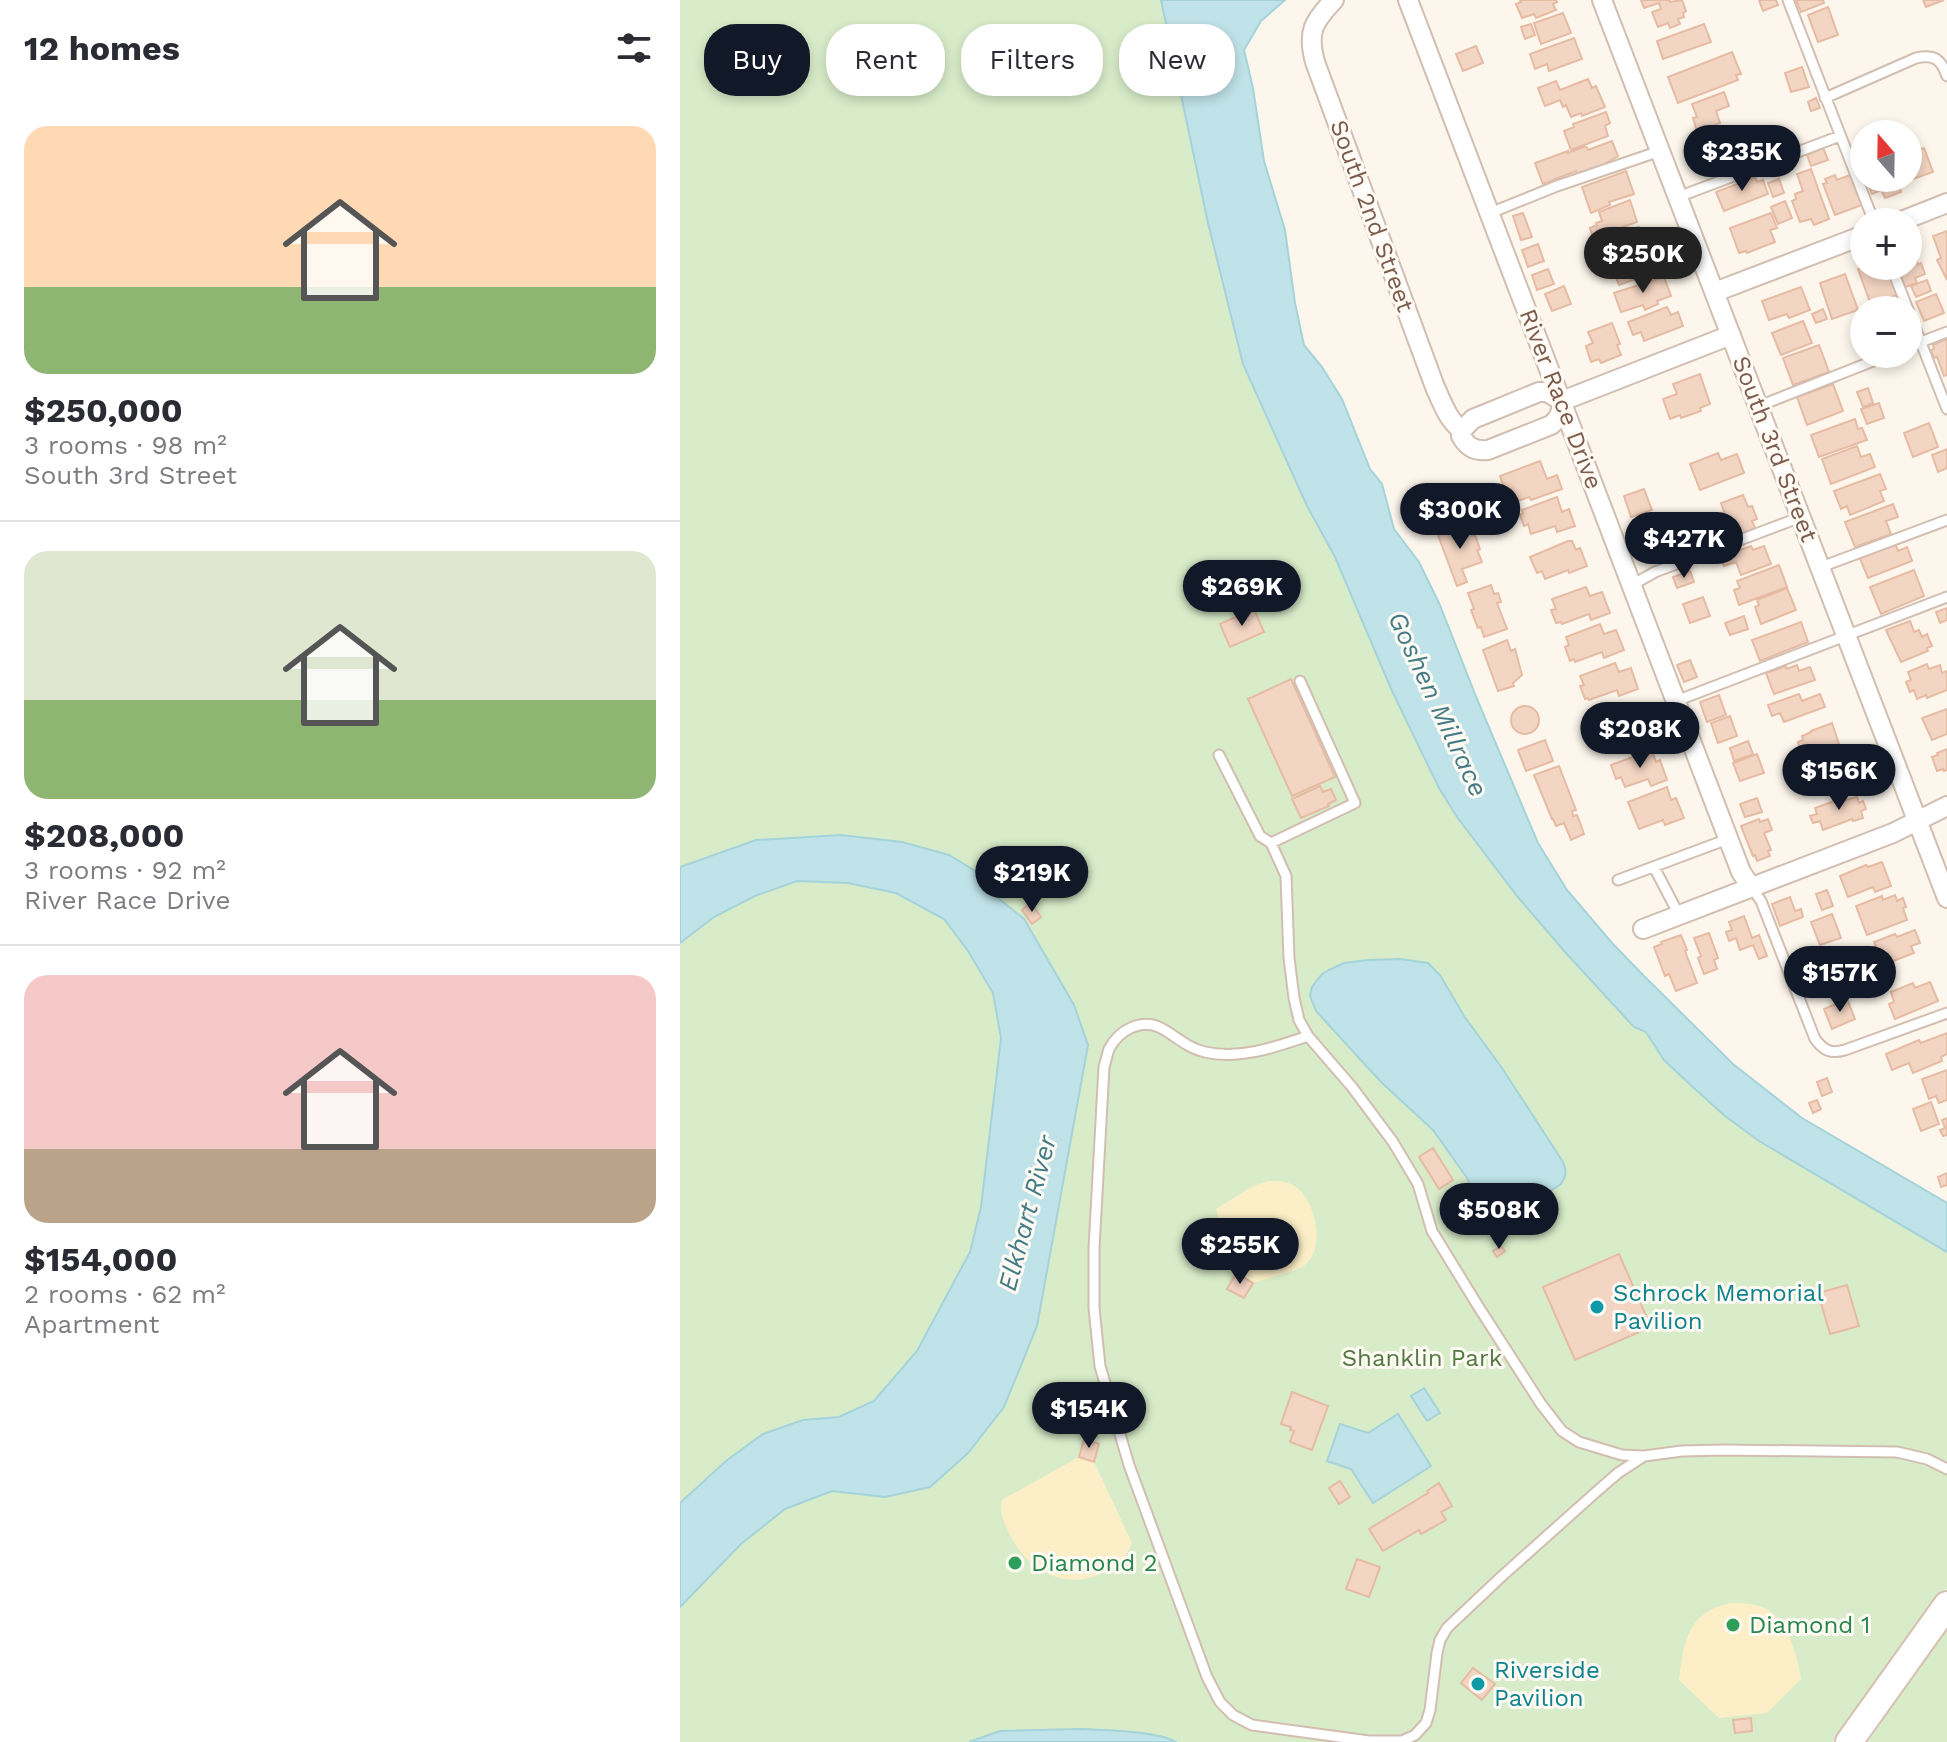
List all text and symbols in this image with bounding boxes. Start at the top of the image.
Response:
chip: Buy [704,24,810,96]
chip: Rent [826,24,945,96]
chip: Filters [961,24,1103,96]
chip: New [1119,24,1235,96]
icon: filters [612,26,656,70]
text: 12 homes [24,28,180,68]
street label: South 2nd Street [1324,116,1420,316]
north arrow [1850,120,1922,192]
map controls [1850,120,1922,368]
pin: $235K [1686,125,1798,193]
text: $235K [1702,136,1782,166]
icon: home [268,178,412,322]
button: + [1850,208,1922,280]
pin: $250K [1587,227,1699,295]
text: $250K [1602,238,1684,268]
button: − [1850,296,1922,368]
street label: River Race Drive [1514,305,1608,493]
street label: South 3rd Street [1727,352,1823,546]
text: $250,000 [24,390,183,430]
text: 3 rooms · 98 m² [24,430,227,460]
text: South 3rd Street [24,460,237,490]
pin: $300K [1404,483,1516,551]
text: $300K [1418,494,1502,524]
pin: $427K [1628,512,1740,580]
text: $427K [1643,523,1725,553]
pin: $269K [1186,560,1298,628]
text: $269K [1201,571,1283,601]
icon: home [268,603,412,747]
water label: Goshen Millrace [1382,607,1494,801]
pin: $208K [1584,702,1696,770]
text: $208K [1598,713,1682,743]
pin: $156K [1783,744,1895,812]
text: $156K [1800,755,1878,785]
text: $208,000 [24,815,185,855]
pin: $219K [976,846,1088,914]
text: 3 rooms · 92 m² [24,855,226,885]
text: $219K [993,857,1071,887]
text: River Race Drive [24,885,231,915]
pin: $157K [1784,946,1896,1014]
text: $157K [1802,957,1878,987]
icon: home [268,1027,412,1171]
water label: Elkhart River [992,1131,1062,1294]
pin: $508K [1443,1183,1555,1251]
text: $508K [1458,1194,1540,1224]
pin: $255K [1184,1218,1296,1286]
text: $255K [1200,1229,1280,1259]
text: $154,000 [24,1239,177,1279]
text: 2 rooms · 62 m² [24,1279,226,1309]
place label: Schrock Memorial Pavilion [1613,1279,1824,1335]
marker: Schrock Memorial Pavilion [1588,1298,1606,1316]
text: Apartment [24,1309,160,1339]
park label: Shanklin Park [1342,1344,1503,1372]
pin: $154K [1033,1382,1145,1450]
text: $154K [1050,1393,1128,1423]
place label: Diamond 2 [1031,1549,1158,1577]
marker: Diamond 2 [1006,1554,1024,1572]
place label: Diamond 1 [1749,1611,1870,1639]
marker: Diamond 1 [1724,1616,1742,1634]
place label: Riverside Pavilion [1494,1656,1600,1712]
marker: Riverside Pavilion [1469,1675,1487,1693]

